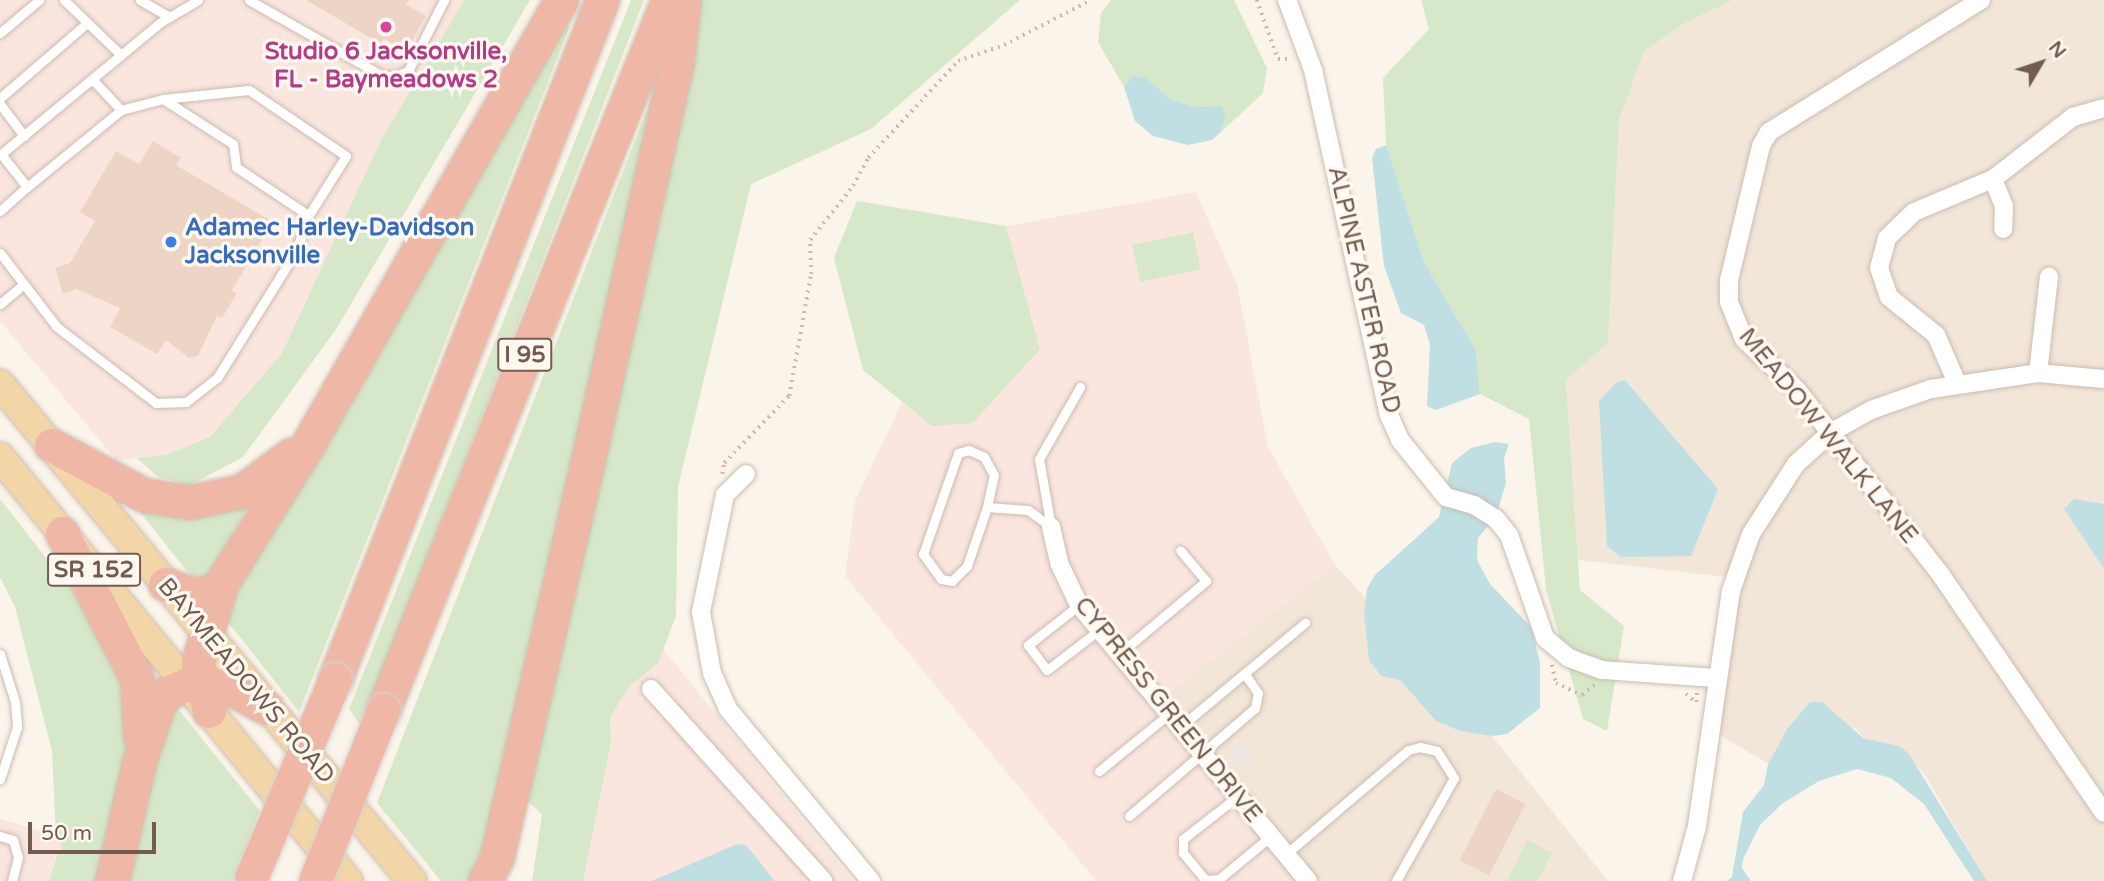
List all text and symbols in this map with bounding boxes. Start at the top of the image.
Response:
marker: Studio 6 Jacksonville, FL - Baymeadows 2 [378,19,394,35]
north arrow [2006,28,2076,98]
text: N [2044,37,2071,63]
place label: Studio 6 Jacksonville, FL - Baymeadows 2 [265,38,507,94]
street label: ALPINE ASTER ROAD [1322,164,1406,416]
place label: Adamec Harley-Davidson Jacksonville [185,214,474,270]
marker: Adamec Harley-Davidson Jacksonville [163,234,179,250]
street label: MEADOW WALK LANE [1732,323,1924,549]
road number: I 95 [497,336,553,374]
road number: SR 152 [47,550,141,590]
street label: BAYMEADOWS ROAD [151,572,341,790]
street label: CYPRESS GREEN DRIVE [1068,591,1268,829]
scale bar [32,808,159,852]
text: 50 m [41,821,92,846]

